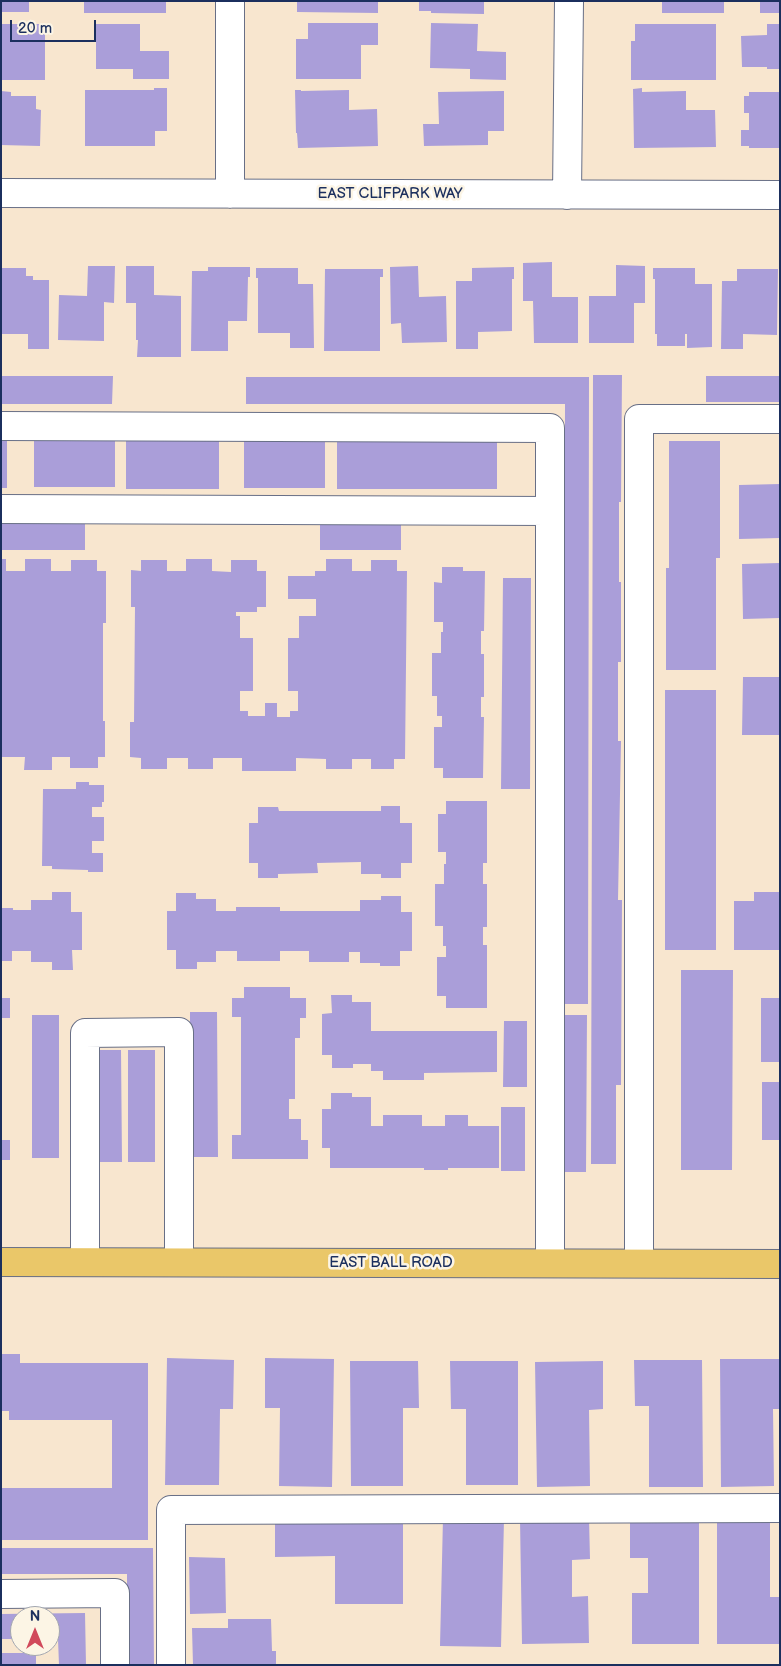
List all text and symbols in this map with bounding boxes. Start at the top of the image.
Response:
scale bar [12,10,99,42]
text: 20 m [18,19,52,38]
street label: EAST CLIFPARK WAY [318,185,462,203]
street label: EAST BALL ROAD [329,1254,453,1272]
north arrow [10,1606,60,1656]
text: N [30,1608,40,1625]

